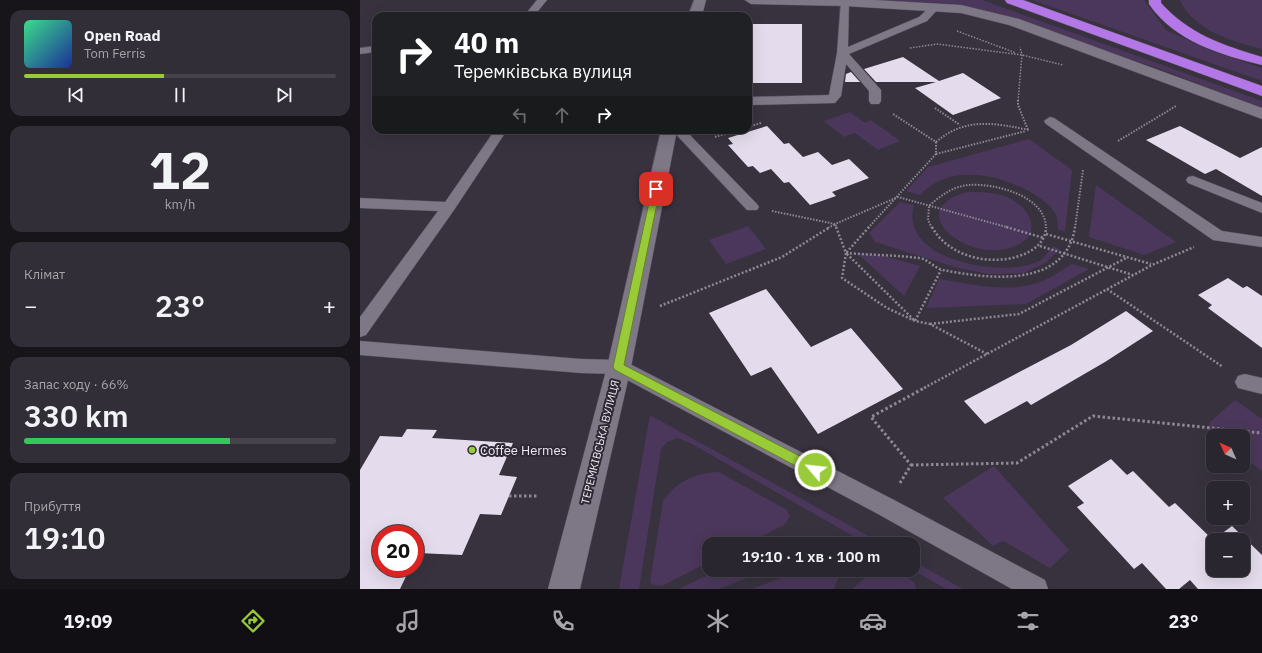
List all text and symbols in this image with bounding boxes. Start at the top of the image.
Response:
text: 40 m [454,24,519,61]
text: Open Road [84,26,161,45]
icon: right [388,28,440,80]
text: Tom Ferris [84,45,146,62]
text: Теремківська вулиця [454,60,632,83]
icon: previous [65,84,87,106]
icon: pause [169,84,191,106]
icon: next [273,84,295,106]
icon: left [509,104,531,126]
icon: ahead [551,104,573,126]
icon: right [593,104,615,126]
text: 12 [149,136,211,203]
pin [639,172,673,206]
icon: arrive [645,178,667,200]
text: km/h [165,196,195,213]
text: Клімат [24,266,65,283]
text: 23° [155,286,205,325]
text: − [24,291,37,320]
text: + [323,291,336,320]
text: Запас ходу · 66% [24,376,129,393]
street label: ТЕРЕМКІВСЬКА ВУЛИЦЯ [578,378,622,506]
text: 330 km [24,396,129,435]
north arrow [1206,429,1250,473]
map controls [1206,429,1250,577]
place label: Coffee Hermes [480,442,567,459]
marker: Coffee Hermes [467,445,477,455]
position arrow [794,449,836,491]
button: + [1206,481,1250,525]
text: Прибуття [24,498,81,515]
text: 19:10 [24,518,106,557]
speed limit sign: 20 [372,525,424,577]
button: − [1206,533,1250,577]
text: 19:10 · 1 хв · 100 m [742,547,880,566]
icon: directions [239,607,267,635]
icon: music [394,607,422,635]
icon: phone [549,607,577,635]
icon: climate [704,607,732,635]
icon: car [859,607,887,635]
icon: filters [1014,607,1042,635]
text: 19:09 [63,610,113,633]
text: 23° [1168,610,1199,633]

